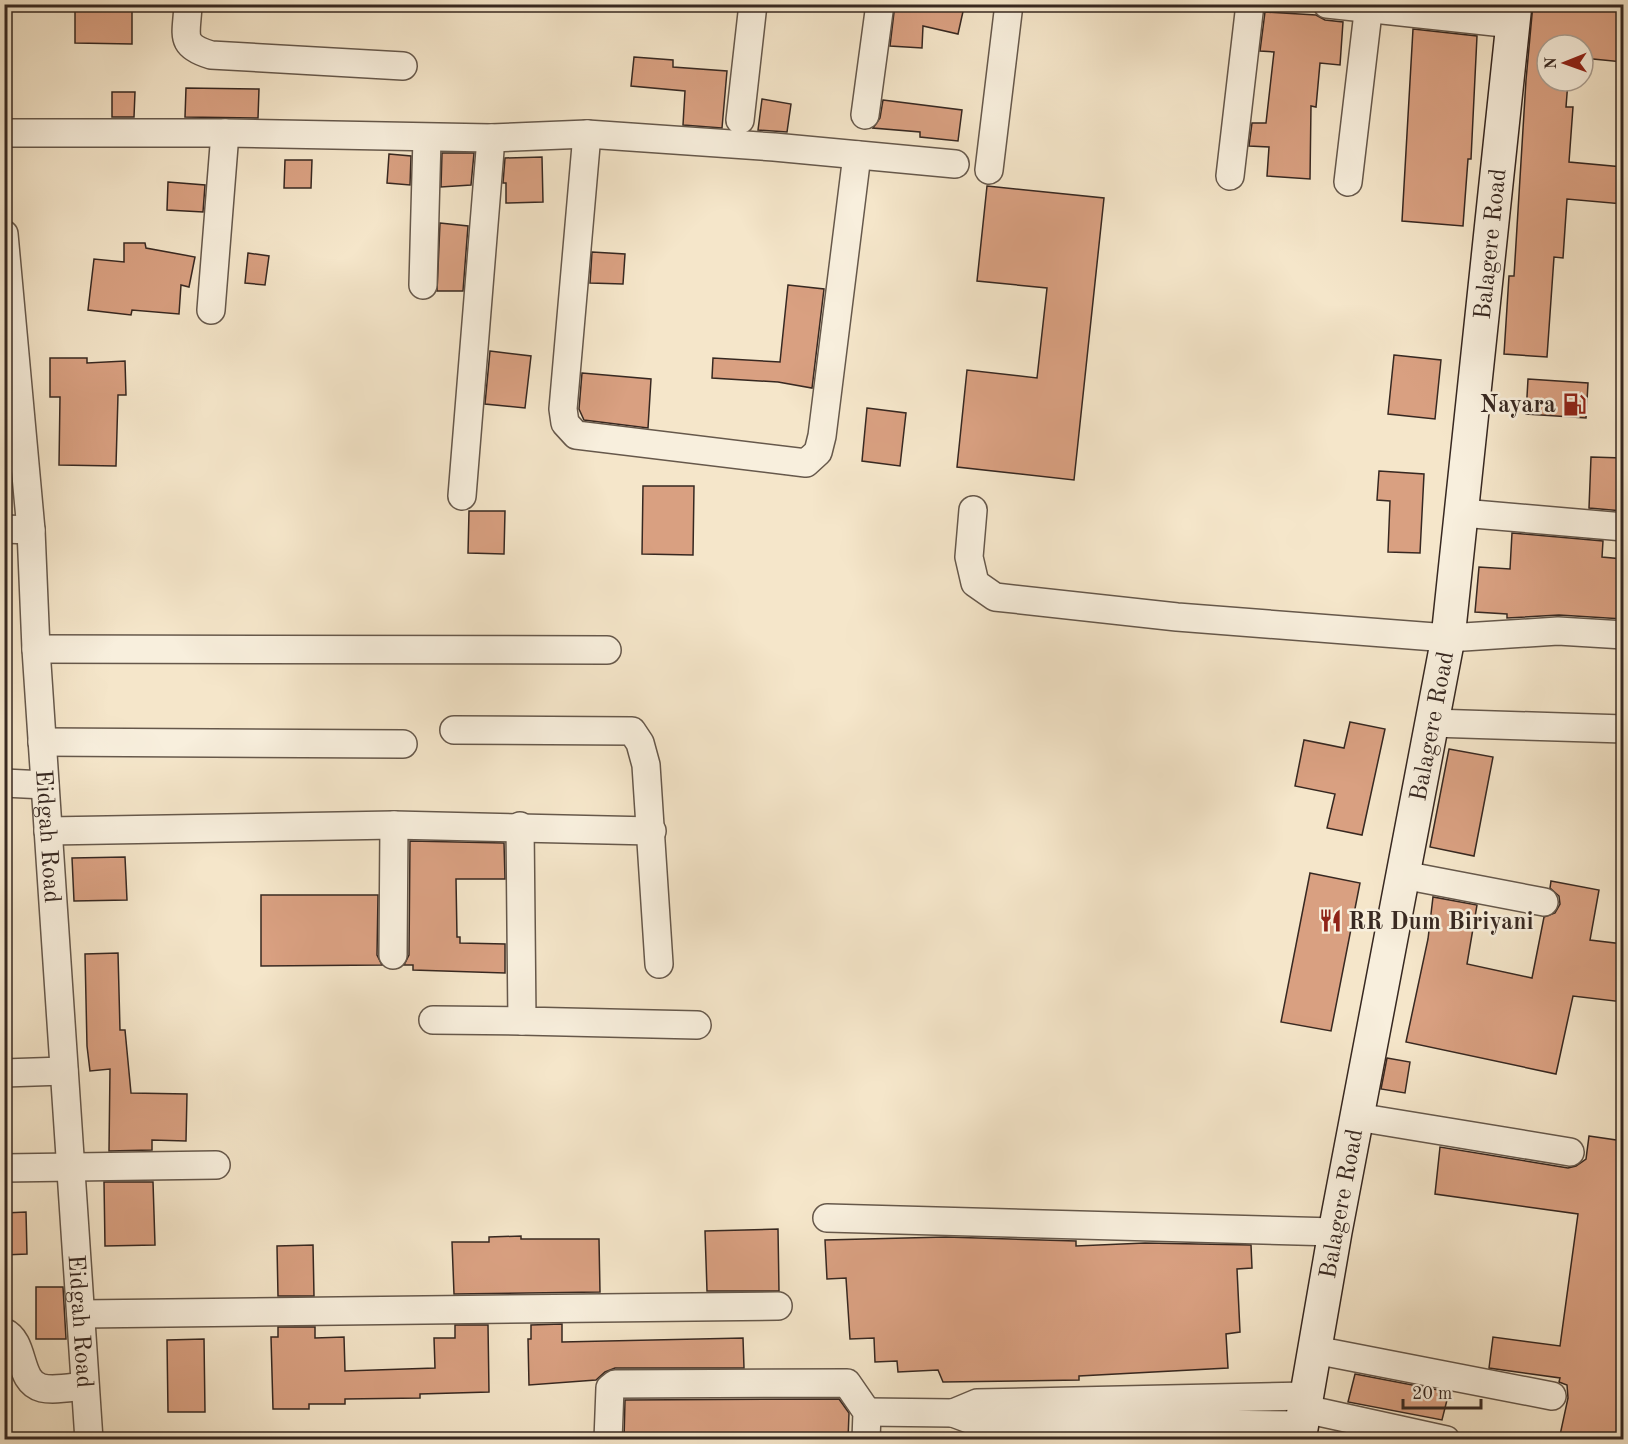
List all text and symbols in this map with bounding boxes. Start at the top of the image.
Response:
north arrow [1535,33,1595,93]
text: N [1544,56,1560,69]
street label: Balagere Road [1472,167,1512,321]
fuel station icon: Nayara [1561,391,1587,417]
place label: Nayara [1480,394,1556,418]
street label: Balagere Road [1407,650,1459,803]
street label: Eidgah Road [30,769,63,904]
restaurant icon: RR Dum Biriyani [1317,908,1343,934]
place label: RR Dum Biriyani [1348,911,1534,935]
street label: Balagere Road [1317,1127,1368,1281]
street label: Eidgah Road [63,1254,95,1389]
scale bar [1403,1372,1481,1410]
text: 20 m [1412,1385,1452,1403]

